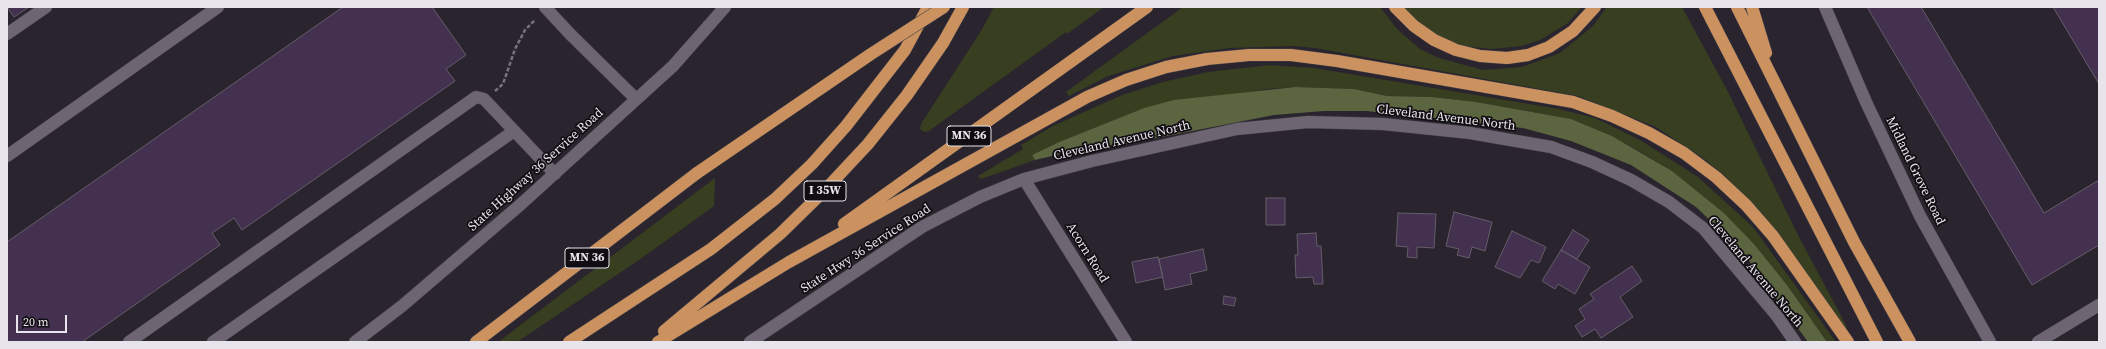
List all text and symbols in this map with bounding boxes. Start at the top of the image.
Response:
street label: Cleveland Avenue North [1376,102,1516,134]
street label: State Highway 36 Service Road [465,105,607,235]
street label: Midland Grove Road [1882,114,1948,228]
street label: Cleveland Avenue North [1052,118,1192,164]
road number: MN 36 [947,126,991,146]
road number: I 35W [804,181,846,201]
street label: State Hwy 36 Service Road [798,201,934,297]
street label: Cleveland Avenue North [1704,213,1806,331]
street label: Acorn Road [1062,220,1112,286]
road number: MN 36 [565,248,609,268]
scale bar [18,307,69,333]
text: 20 m [23,314,49,330]

